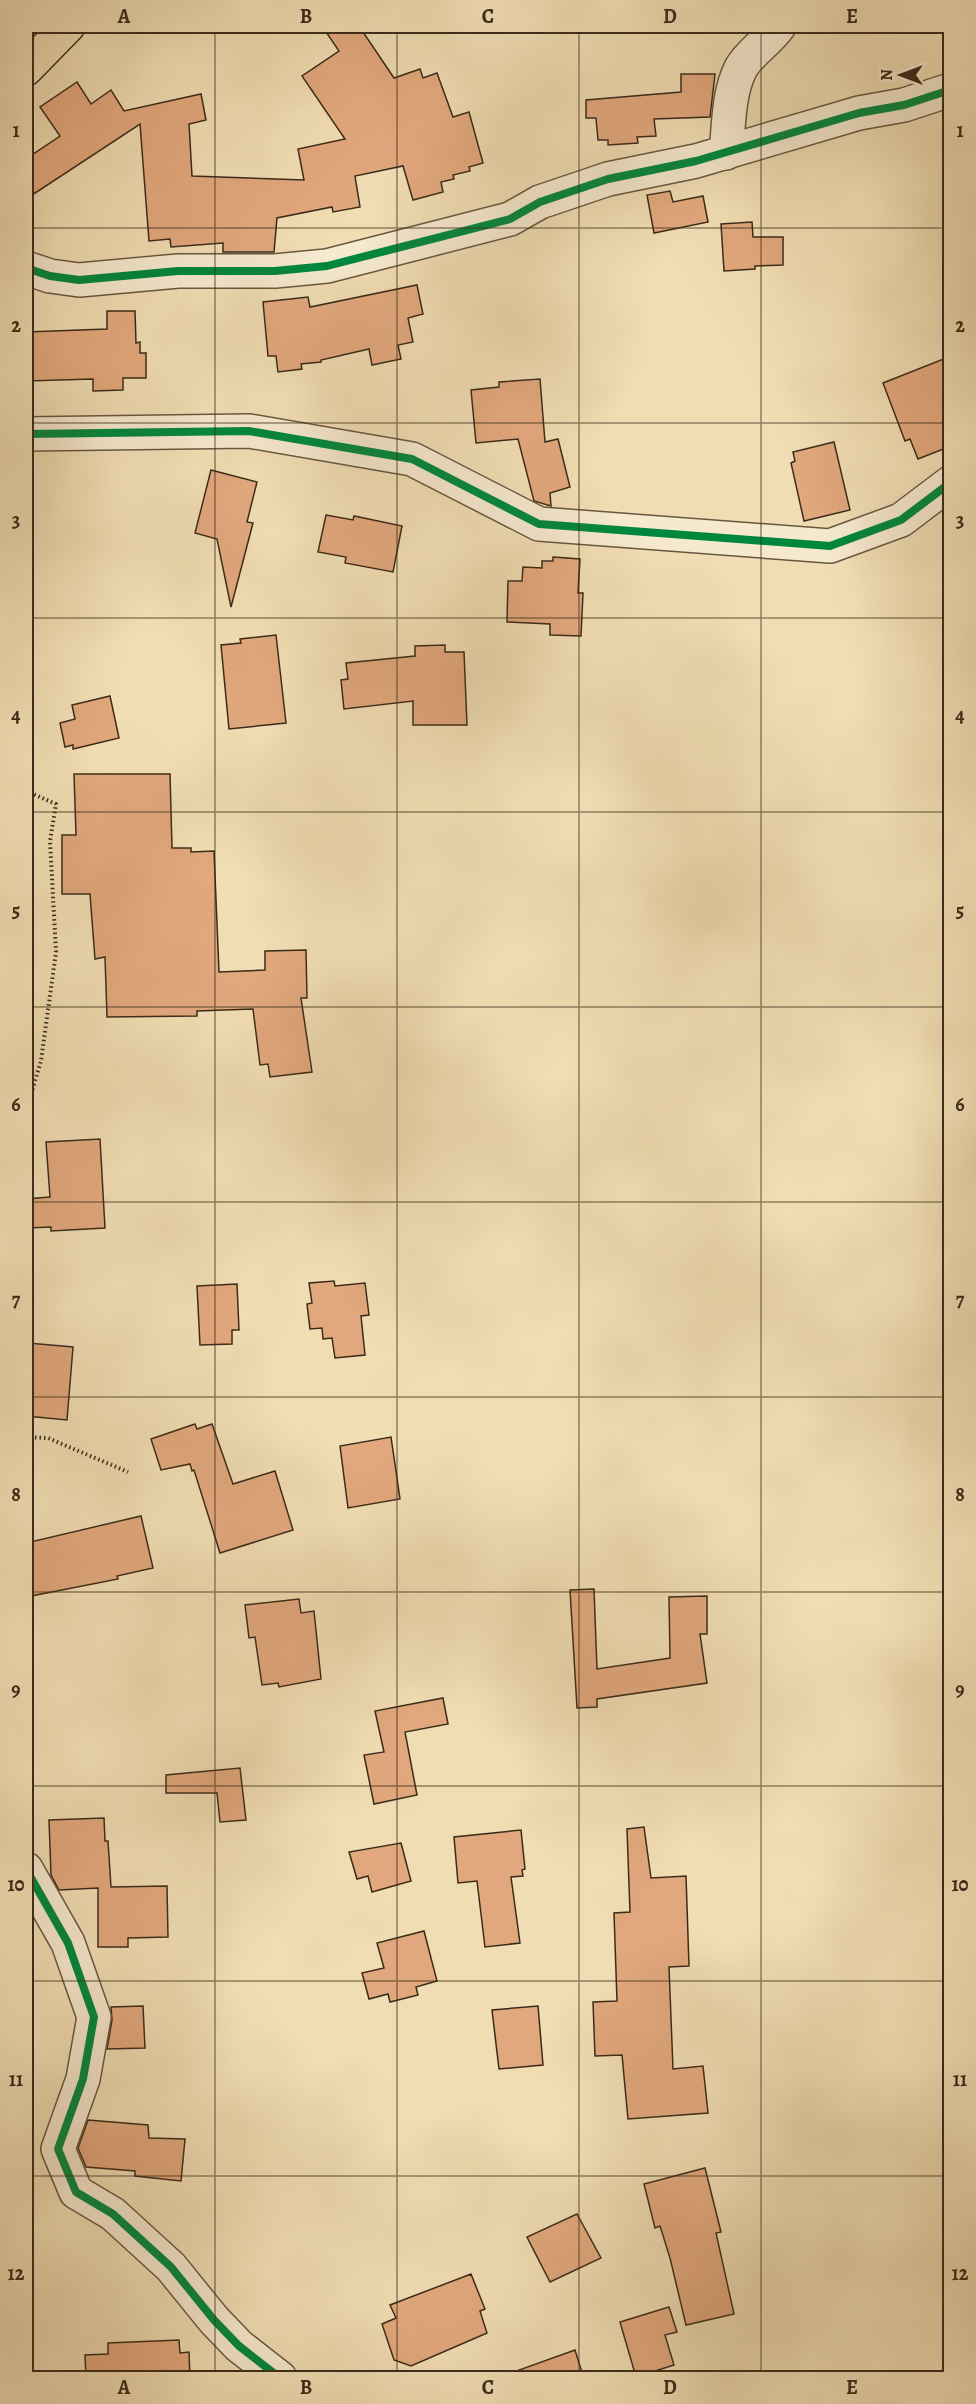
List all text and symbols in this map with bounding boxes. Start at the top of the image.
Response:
text: A [117,3,131,30]
text: B [300,3,312,30]
text: C [482,3,494,30]
text: D [663,3,677,30]
text: E [846,3,858,30]
north arrow [871,45,931,105]
text: N [876,69,898,81]
text: 1 [12,117,20,144]
text: 1 [956,117,964,144]
text: 2 [11,312,21,339]
text: 2 [955,312,965,339]
text: 3 [12,507,20,534]
text: 3 [956,507,964,534]
text: 4 [11,702,21,729]
text: 4 [955,702,965,729]
text: 5 [12,897,20,924]
text: 5 [956,897,964,924]
text: 6 [11,1091,21,1118]
text: 6 [955,1091,965,1118]
text: 7 [12,1286,21,1313]
text: 7 [956,1286,965,1313]
text: 8 [11,1481,21,1508]
text: 8 [955,1481,965,1508]
text: 9 [11,1676,21,1703]
text: 9 [955,1676,965,1703]
text: 10 [7,1871,25,1898]
text: 10 [951,1871,969,1898]
text: 11 [9,2066,23,2093]
text: 11 [953,2066,967,2093]
text: 12 [8,2260,25,2287]
text: 12 [952,2260,969,2287]
text: A [117,2374,131,2401]
text: B [300,2374,312,2401]
text: C [482,2374,494,2401]
text: D [663,2374,677,2401]
text: E [846,2374,858,2401]

